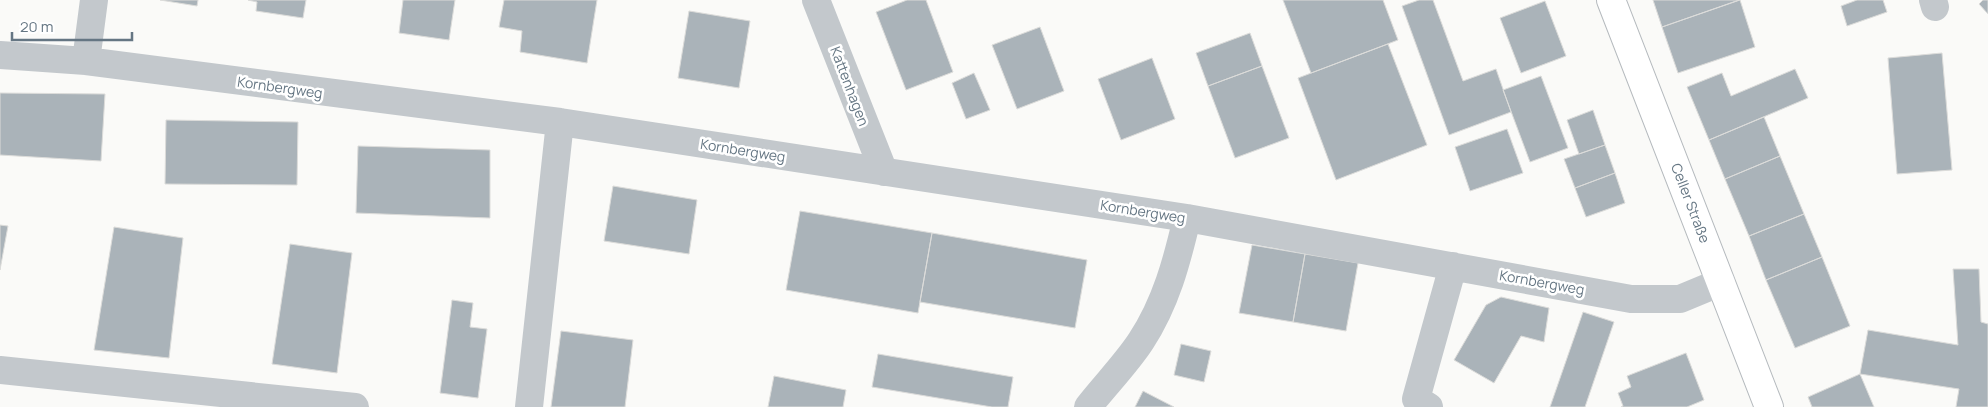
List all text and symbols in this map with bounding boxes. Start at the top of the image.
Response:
scale bar [12,10,132,42]
text: 20 m [20,16,53,37]
street label: Kattenhagen [826,44,874,128]
street label: Kornbergweg [236,72,324,102]
street label: Kornbergweg [699,134,787,166]
street label: Celler Straße [1667,160,1715,246]
street label: Kornbergweg [1099,195,1187,227]
street label: Kornbergweg [1498,265,1586,299]

